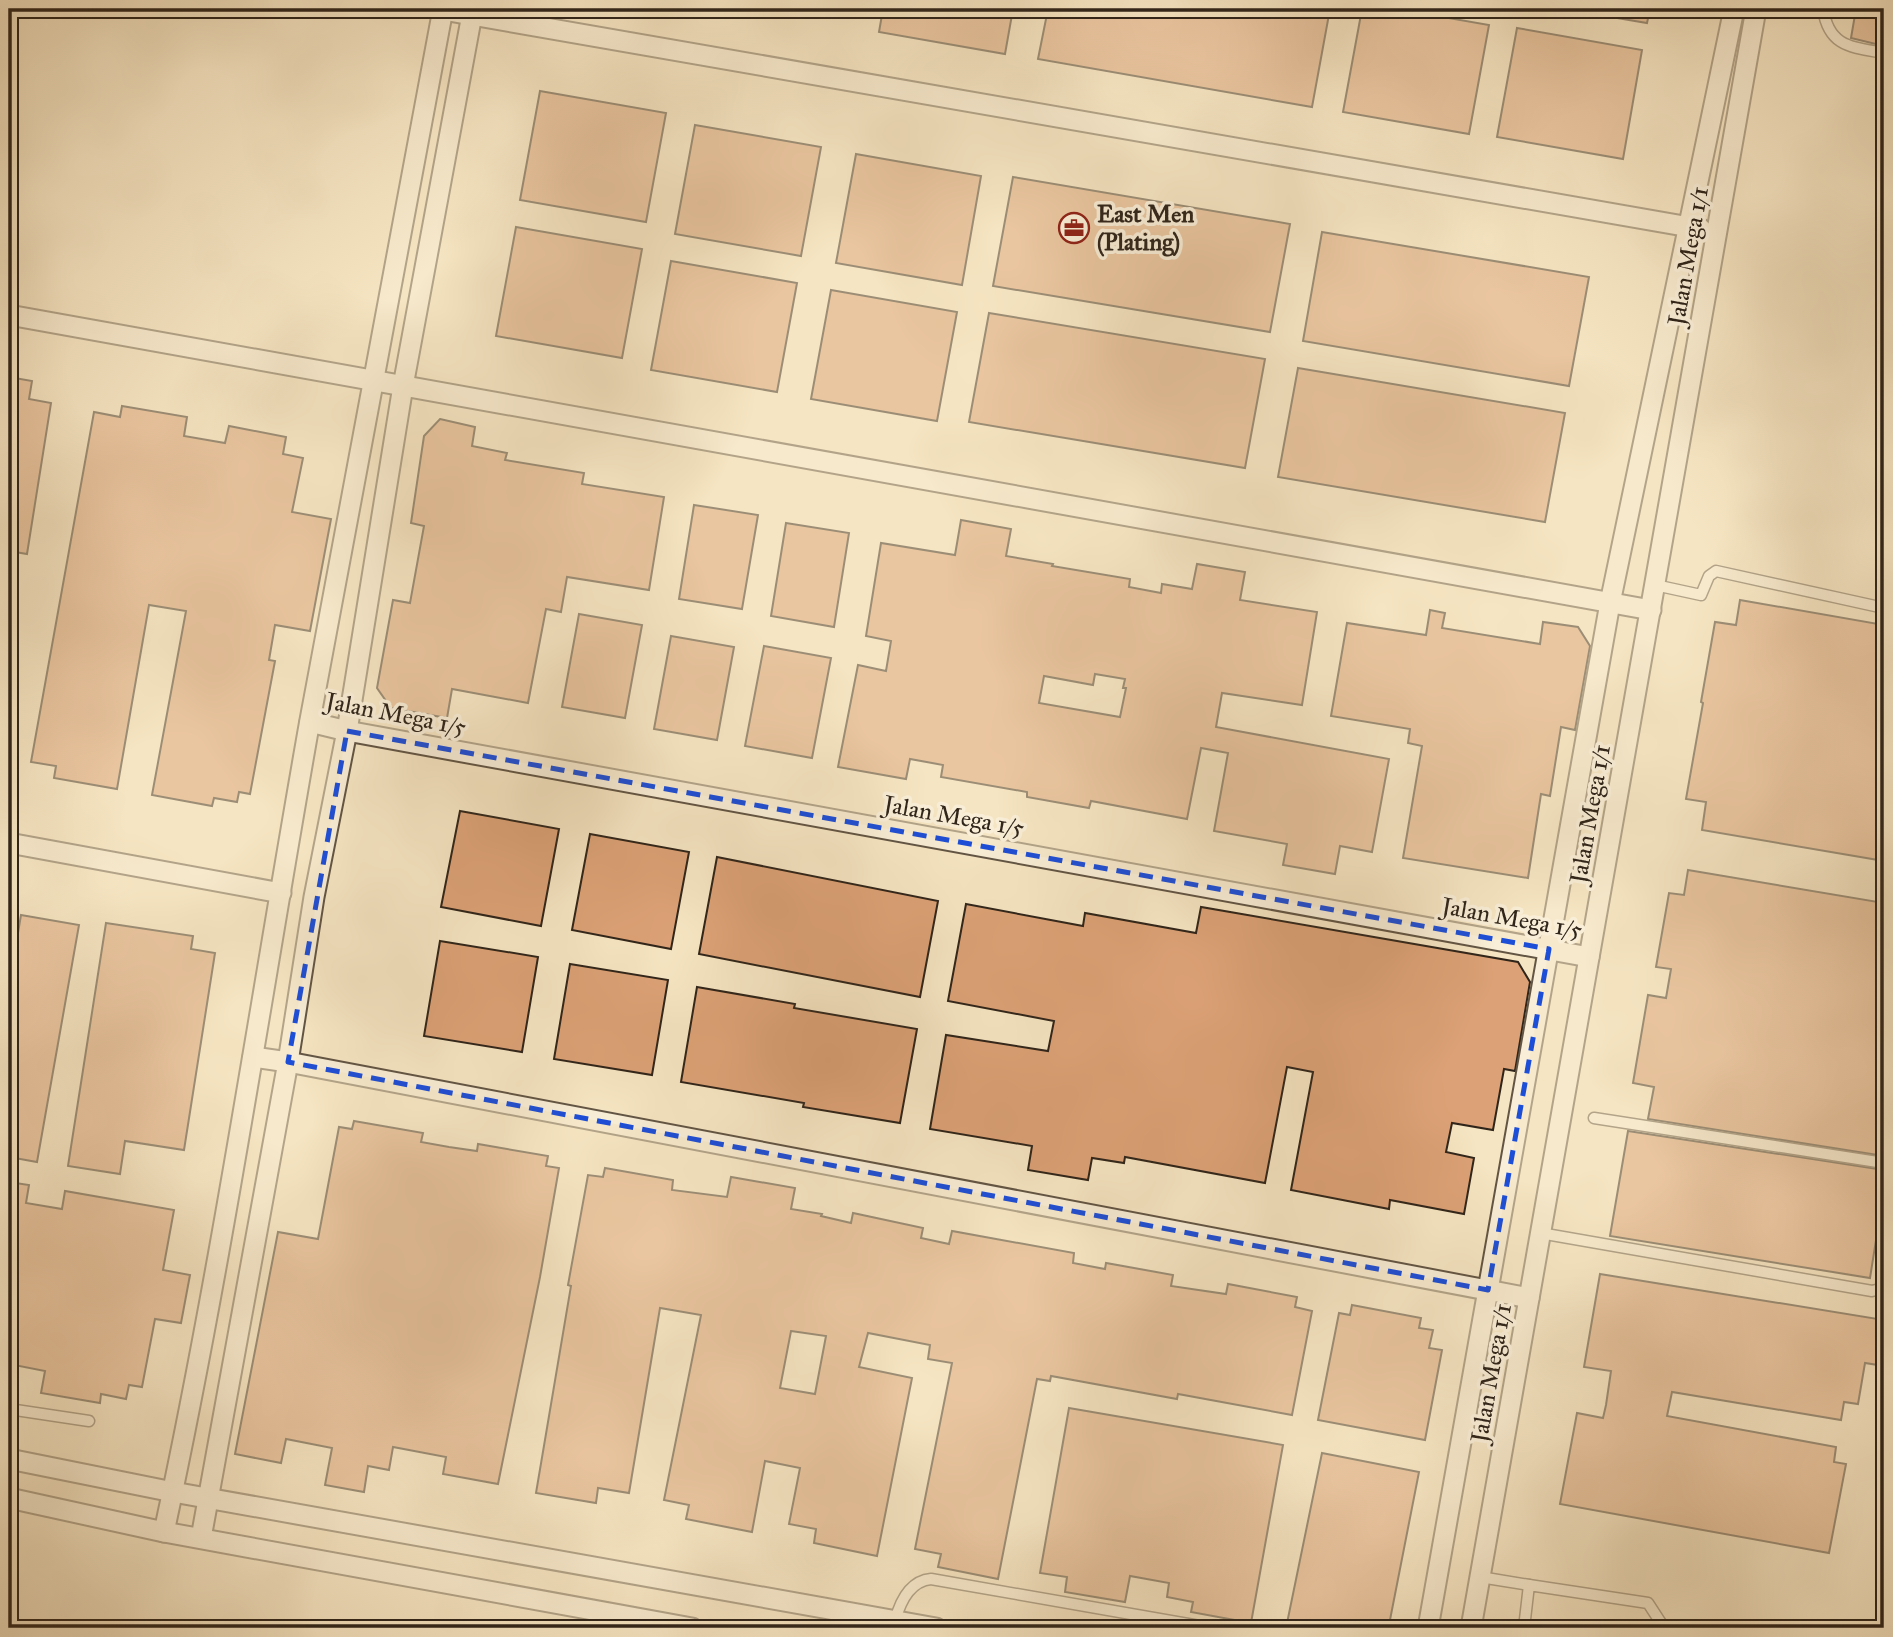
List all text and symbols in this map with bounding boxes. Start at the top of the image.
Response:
street label: Jalan Mega 1/1 [1661,184,1715,331]
place label: East Men (Plating) [1097,199,1194,257]
office icon: East Men (Plating) [1057,211,1091,245]
street label: Jalan Mega 1/5 [320,685,469,742]
street label: Jalan Mega 1/1 [1563,742,1617,889]
street label: Jalan Mega 1/5 [878,788,1027,843]
street label: Jalan Mega 1/5 [1436,890,1585,945]
street label: Jalan Mega 1/1 [1464,1301,1518,1448]

